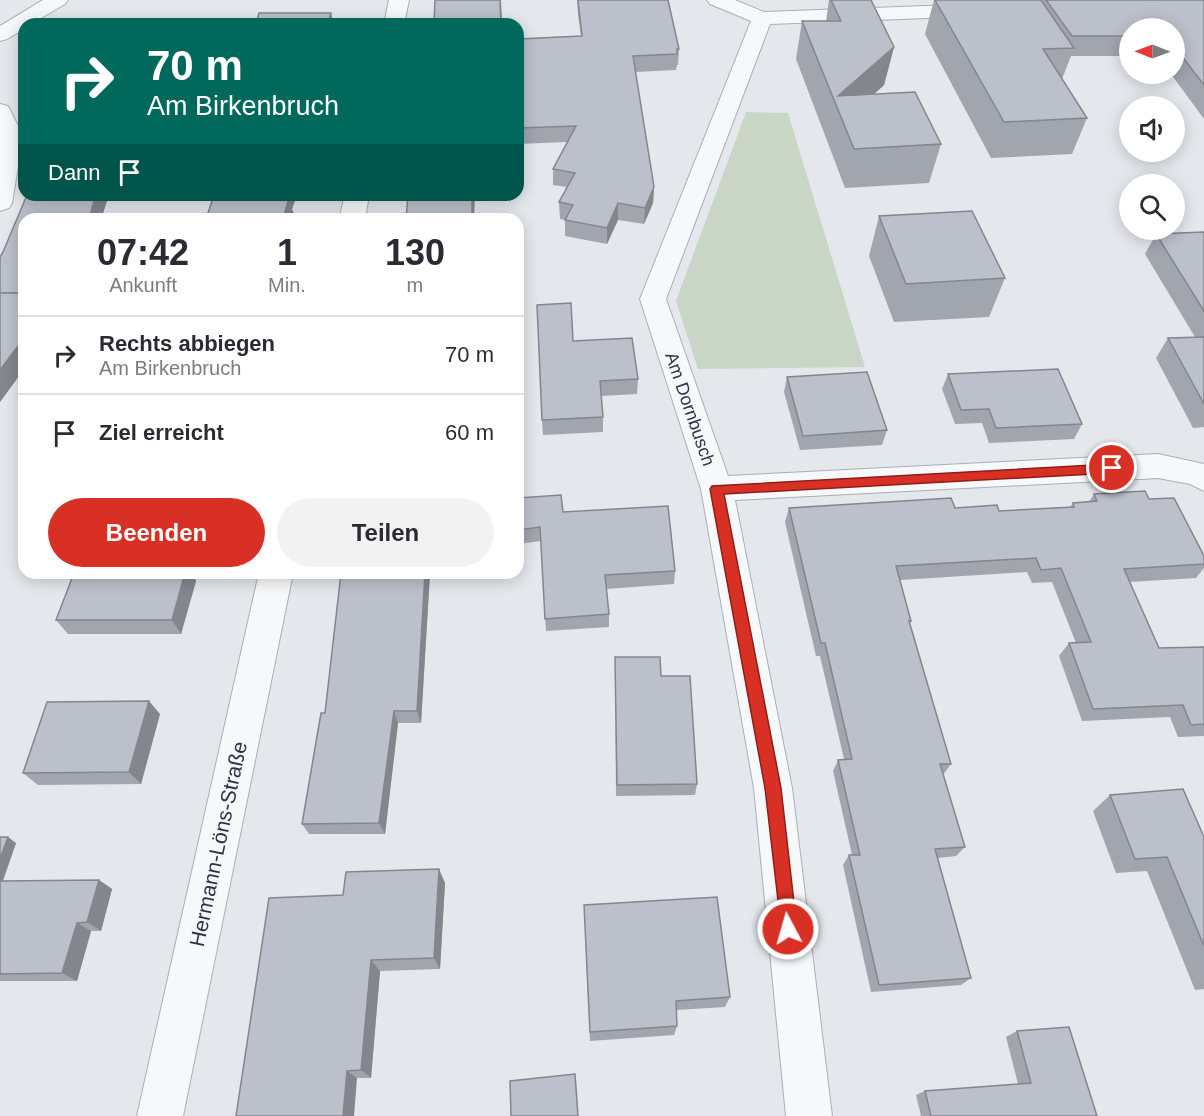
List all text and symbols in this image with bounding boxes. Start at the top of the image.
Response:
north arrow [1119,18,1185,84]
map controls [1119,18,1185,240]
icon: right [48,42,126,120]
text: 70 m [147,42,243,89]
text: Am Birkenbruch [147,91,339,121]
button: sound [1119,96,1185,162]
icon: arrive [113,156,146,189]
text: Dann [48,160,101,185]
button: search [1119,174,1185,240]
text: 07:42 [97,232,189,273]
text: 1 [277,232,297,273]
text: 130 [385,232,445,273]
text: Ankunft [109,274,177,296]
text: Min. [268,274,306,296]
text: m [407,274,423,296]
text: Rechts abbiegen [99,331,275,356]
icon: right [48,339,81,372]
text: 70 m [445,342,494,367]
street label: Am Dornbusch [661,349,719,469]
text: Am Birkenbruch [99,357,241,379]
icon: arrive [48,417,81,450]
text: Ziel erreicht [99,420,224,445]
text: 60 m [445,420,494,445]
pin [1086,442,1137,493]
icon: arrive [1095,451,1128,484]
button: Beenden [48,498,265,567]
button: Teilen [277,498,494,567]
street label: Hermann-Löns-Straße [185,739,251,949]
position arrow [756,897,820,961]

